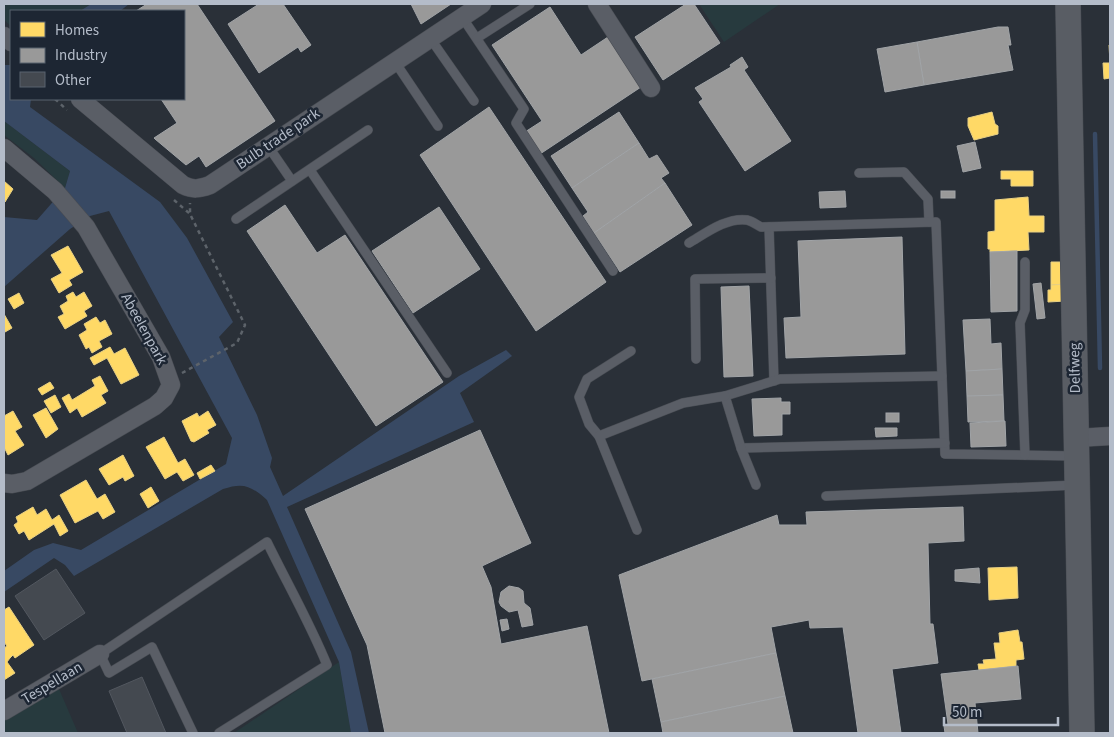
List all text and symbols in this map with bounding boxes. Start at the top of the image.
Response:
legend [10,10,185,100]
text: Homes [55,20,99,41]
text: Industry [55,45,107,66]
text: Other [55,70,92,91]
street label: Bulb trade park [232,103,324,175]
street label: Abeelenpark [116,289,173,369]
street label: Delfweg [1064,342,1086,393]
street label: Tespellaan [18,657,86,709]
scale bar [944,694,1058,726]
text: 50 m [952,702,982,723]

